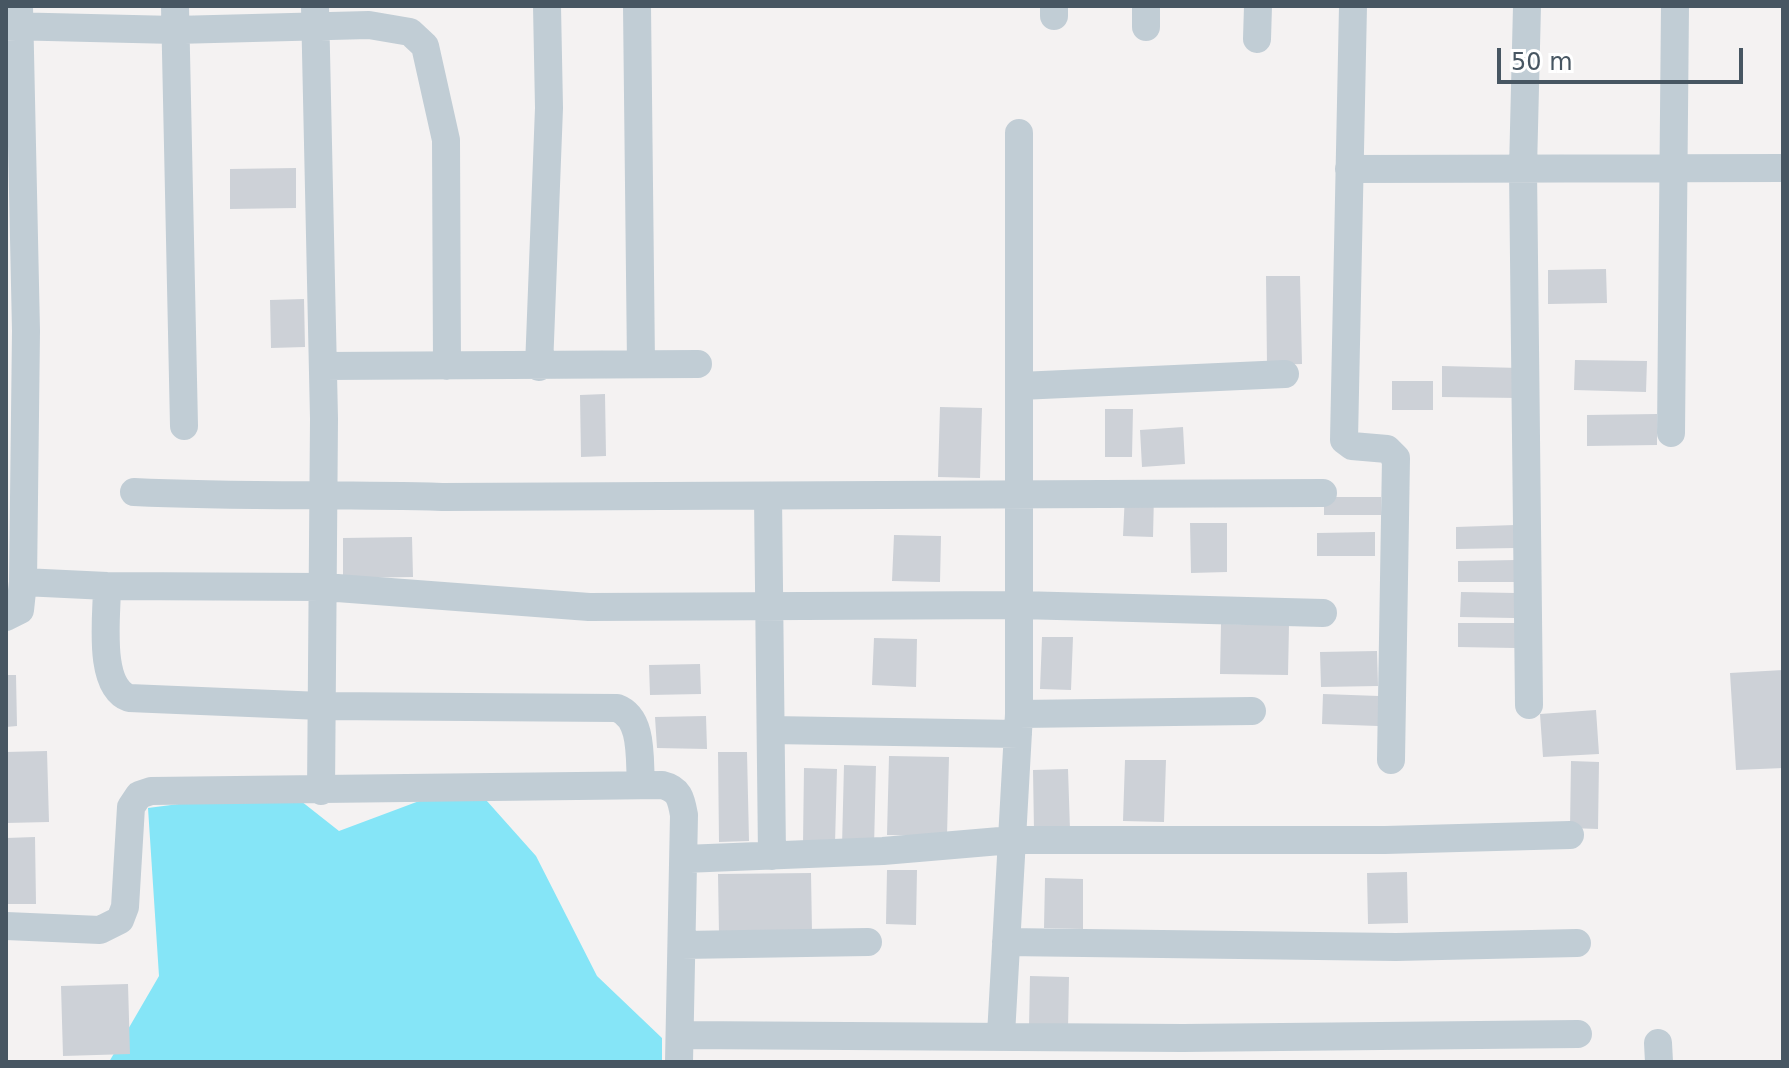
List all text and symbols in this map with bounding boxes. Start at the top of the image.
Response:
scale bar [1501,32,1747,82]
text: 50 m [1511,48,1573,76]

